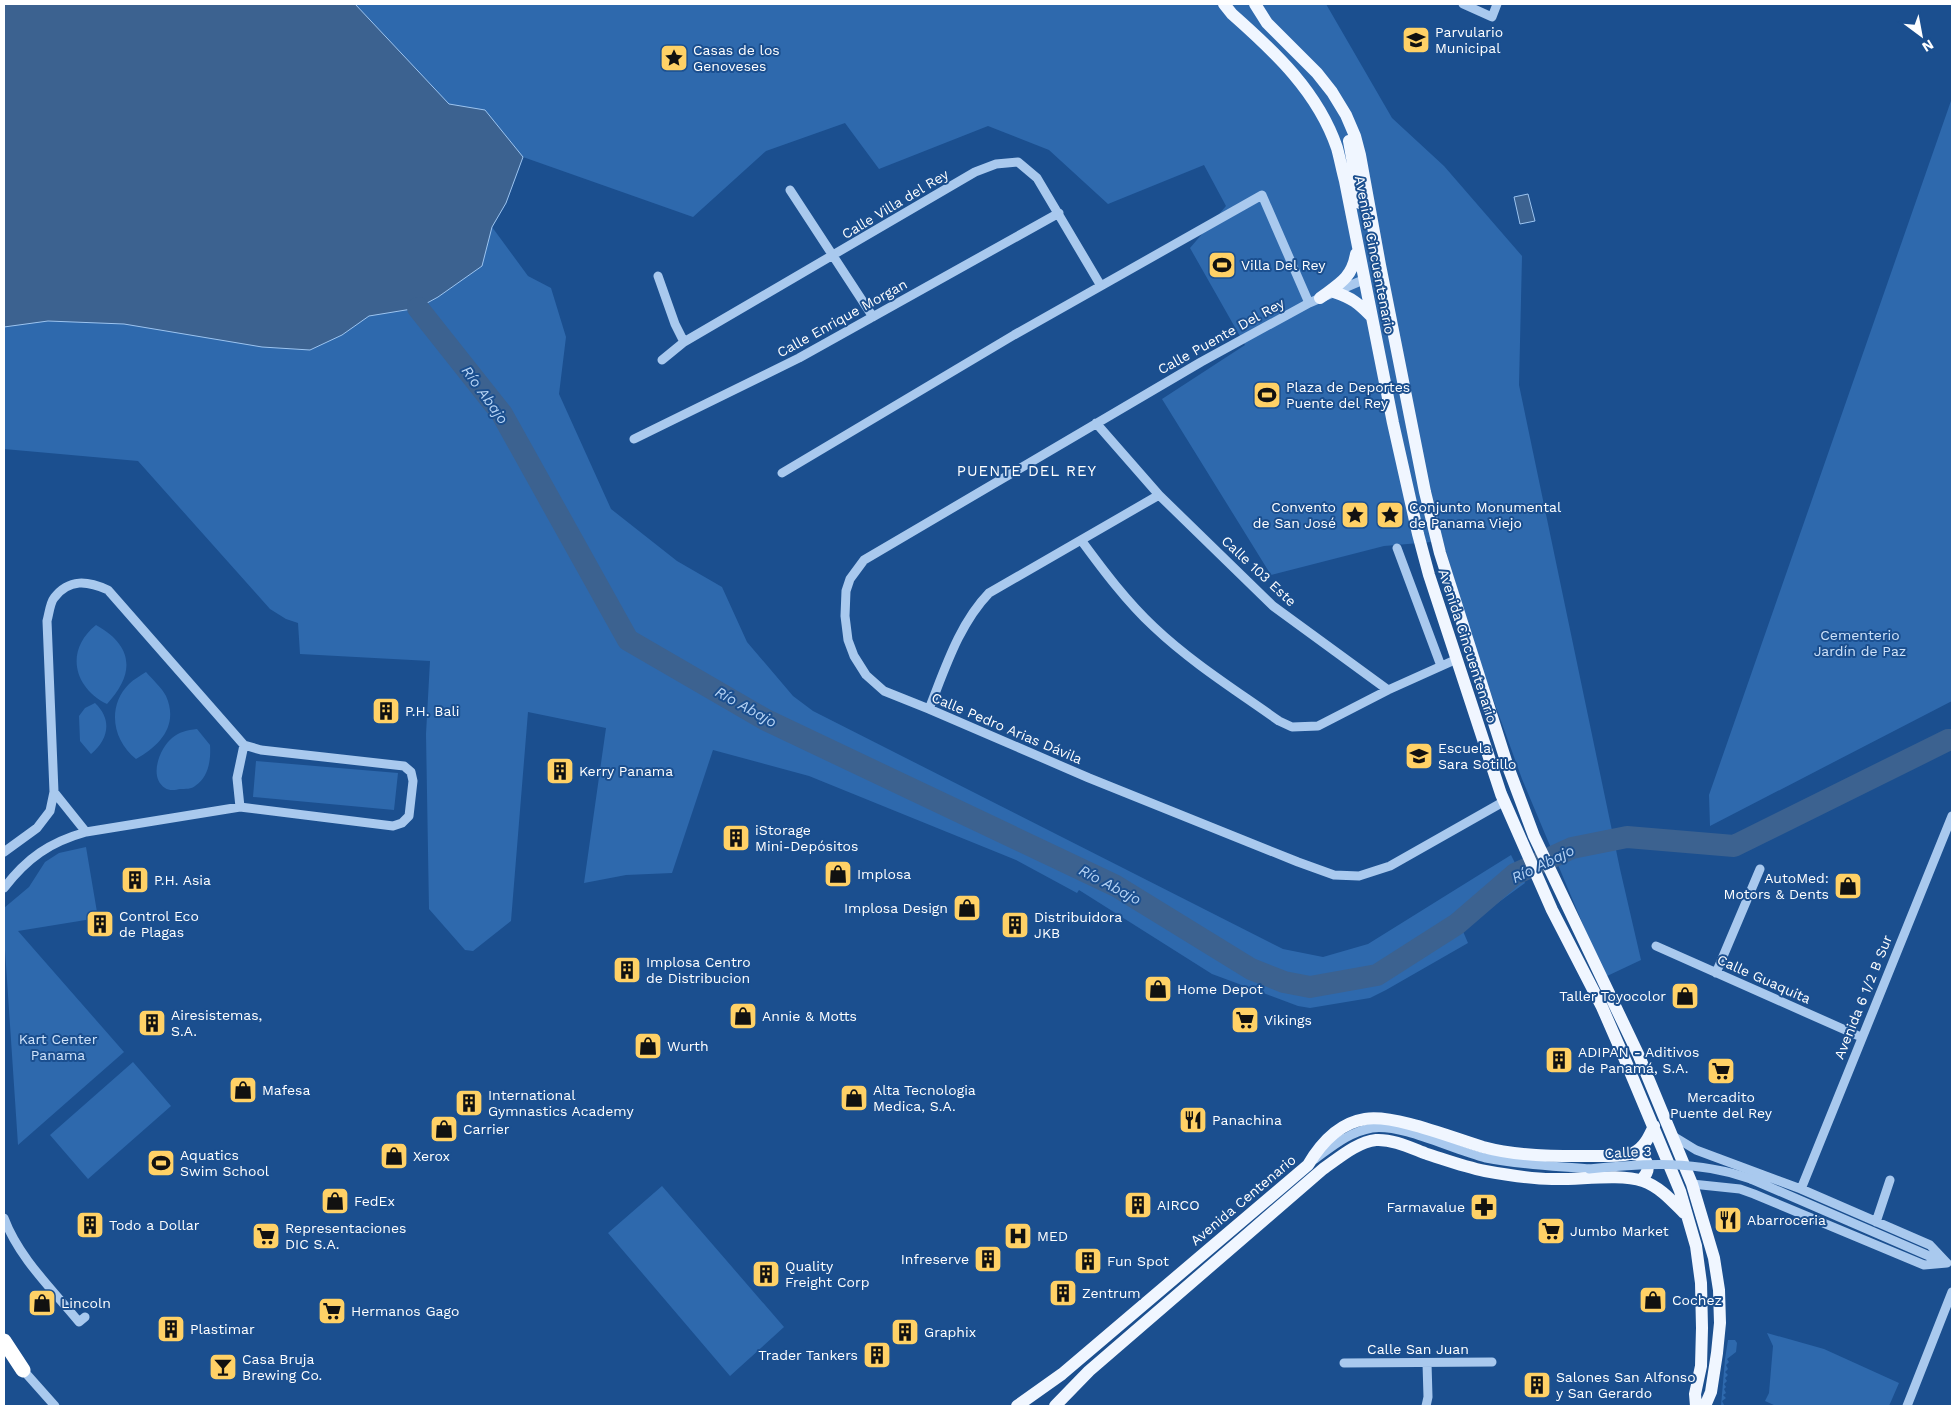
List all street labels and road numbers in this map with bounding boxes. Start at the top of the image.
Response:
street label: Calle Villa del Rey [839,165,952,242]
street label: Avenida Cincuentenario [1352,174,1398,336]
street label: Calle Enrique Morgan [774,276,910,360]
street label: Calle Puente Del Rey [1155,294,1288,377]
street label: Calle 103 Este [1219,532,1299,610]
street label: Avenida Cincuentenario [1435,567,1501,725]
street label: Calle Pedro Arias Dávila [929,689,1085,767]
street label: Avenida 6 1/2 B Sur [1831,932,1895,1061]
street label: Calle Guaquita [1715,951,1813,1007]
street label: Calle 3 [1604,1143,1652,1161]
street label: Avenida Centenario [1187,1151,1299,1249]
street label: Calle San Juan [1367,1341,1469,1357]

